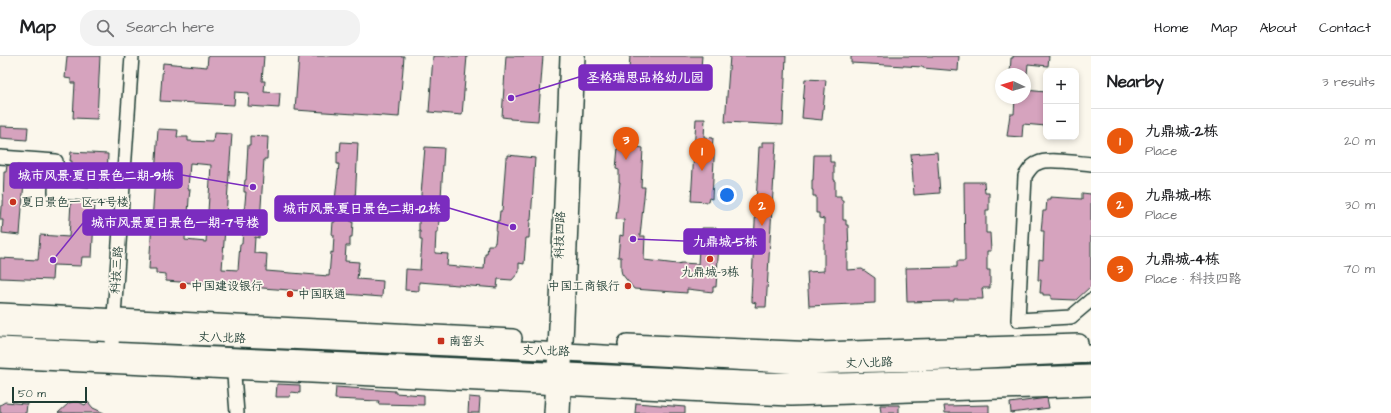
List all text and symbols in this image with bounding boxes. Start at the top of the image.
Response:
search box [80,10,360,46]
text: Map [20,14,56,41]
icon: search [94,17,116,39]
text: Search here [126,17,215,38]
text: Home [1154,18,1189,38]
text: Map [1211,18,1237,38]
text: About [1259,18,1297,38]
text: Contact [1319,18,1371,38]
callout: 圣格瑞思品格幼儿园 [579,65,712,90]
north arrow [995,68,1031,104]
map controls [1043,68,1079,140]
button: + [1043,68,1079,104]
text: 圣格瑞思品格幼儿园 [586,69,704,87]
text: Nearby [1107,70,1164,94]
text: 3 results [1322,73,1375,91]
button: − [1043,104,1079,140]
text: 九鼎城-2栋 [1145,121,1218,142]
pin: 3 [613,127,639,160]
text: 1 [1119,132,1121,150]
text: 20 m [1344,132,1375,150]
pin: 1 [689,138,715,171]
text: Place [1145,142,1177,160]
callout: 城市风景·夏日景色二期-9栋 [10,163,182,188]
text: 城市风景·夏日景色二期-9栋 [18,167,174,185]
your location [717,185,737,205]
text: 九鼎城-1栋 [1145,185,1212,206]
pin: 2 [749,193,775,226]
place label: 夏日景色一区-4号楼 [21,194,129,211]
callout: 城市风景·夏日景色二期-12栋 [275,196,449,221]
text: 2 [1116,196,1124,214]
text: 30 m [1345,196,1375,214]
marker: 夏日景色一区-4号楼 [8,197,18,207]
text: 城市风景·夏日景色二期-12栋 [283,200,441,218]
text: Place [1145,206,1177,224]
callout: 城市风景夏日景色一期-7号楼 [83,210,267,235]
street label: 科技四路 [551,211,569,259]
text: 城市风景夏日景色一期-7号楼 [91,214,259,232]
callout: 九鼎城-5栋 [684,229,765,254]
text: 九鼎城-5栋 [692,233,758,251]
street label: 科技三路 [107,245,127,295]
text: 九鼎城-4栋 [1145,249,1220,270]
marker: 九鼎城-3栋 [705,254,715,264]
text: 3 [1117,260,1123,278]
text: 70 m [1343,260,1375,278]
place label: 九鼎城-3栋 [681,264,739,281]
text: Place · 科技四路 [1145,270,1241,288]
place label: 中国建设银行 [191,278,263,295]
place label: 中国工商银行 [548,278,620,295]
marker: 中国建设银行 [178,281,188,291]
marker: 中国工商银行 [623,281,633,291]
place label: 中国联通 [298,286,346,303]
marker: 中国联通 [285,289,295,299]
street label: 丈八北路 [198,329,246,347]
place label: 南窑头 [449,333,485,350]
marker: 南窑头 [436,336,446,346]
street label: 丈八北路 [522,342,570,360]
street label: 丈八北路 [845,354,893,372]
scale bar [12,385,87,404]
text: 50 m [18,386,46,401]

